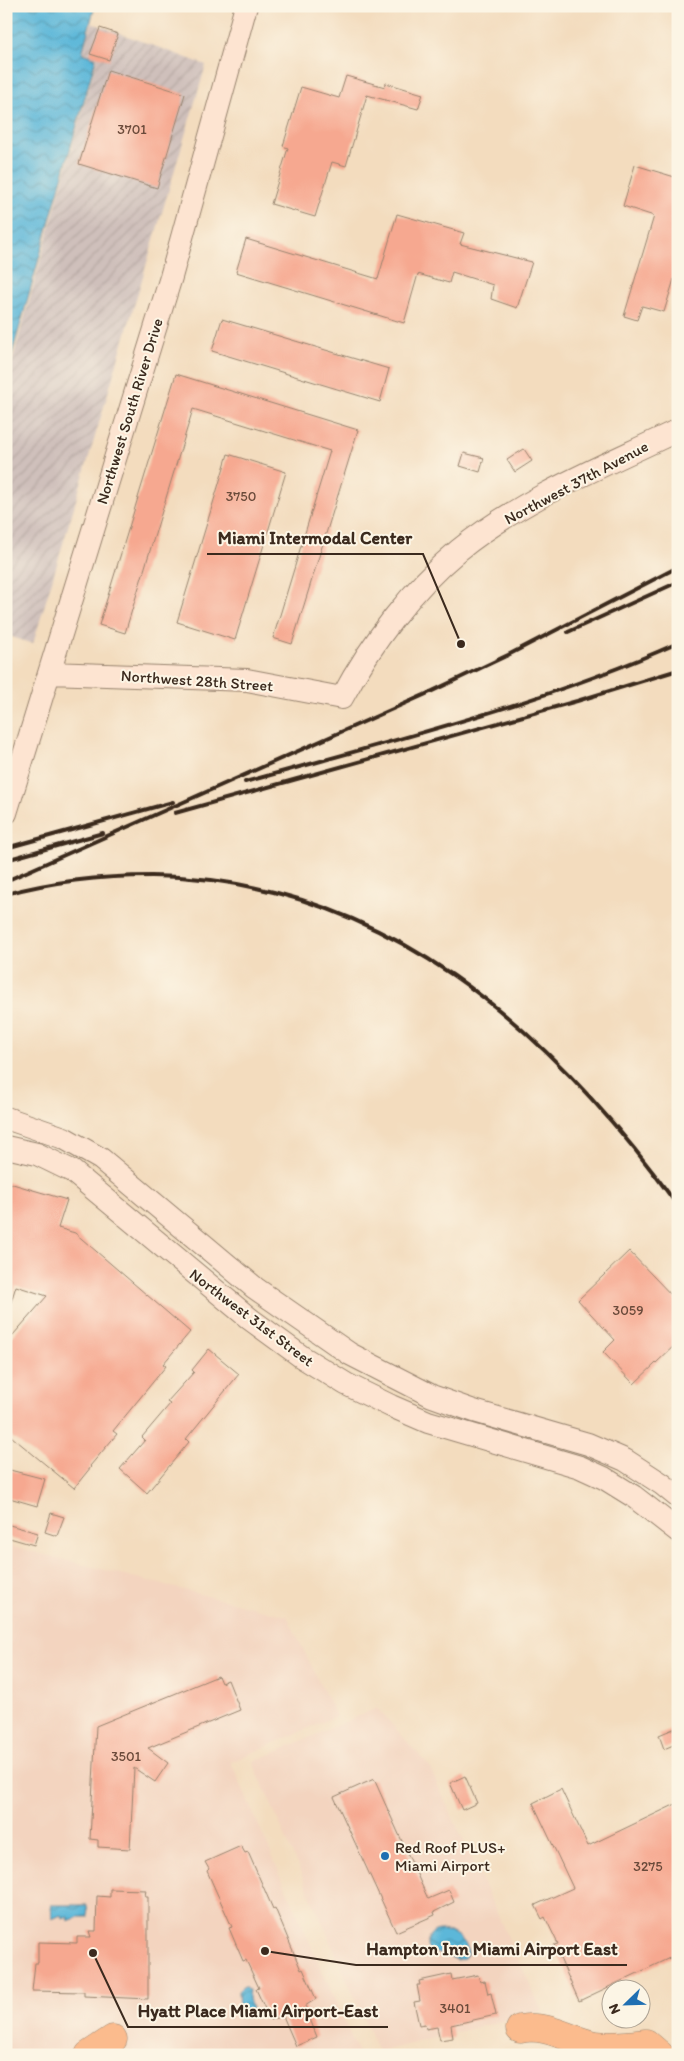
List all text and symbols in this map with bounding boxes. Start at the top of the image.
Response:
house number: 3701 [117,121,147,138]
street label: Northwest South River Drive [92,316,167,507]
street label: Northwest 37th Avenue [501,436,652,528]
house number: 3750 [226,488,256,505]
callout: Miami Intermodal Center [207,521,423,554]
text: Miami Intermodal Center [218,527,413,549]
street label: Northwest 28th Street [120,666,274,695]
street label: Northwest 31st Street [186,1265,318,1370]
house number: 3059 [613,1302,643,1319]
house number: 3501 [111,1748,142,1765]
place label: Red Roof PLUS+ Miami Airport [395,1838,506,1875]
marker: Red Roof PLUS+ Miami Airport [379,1850,391,1862]
house number: 3275 [633,1858,663,1875]
callout: Hampton Inn Miami Airport East [356,1932,627,1965]
text: Hampton Inn Miami Airport East [366,1938,618,1960]
north arrow [602,1978,652,2028]
callout: Hyatt Place Miami Airport-East [128,1994,388,2027]
text: Hyatt Place Miami Airport-East [138,2000,378,2022]
house number: 3401 [439,2000,471,2017]
text: N [605,2001,624,2017]

